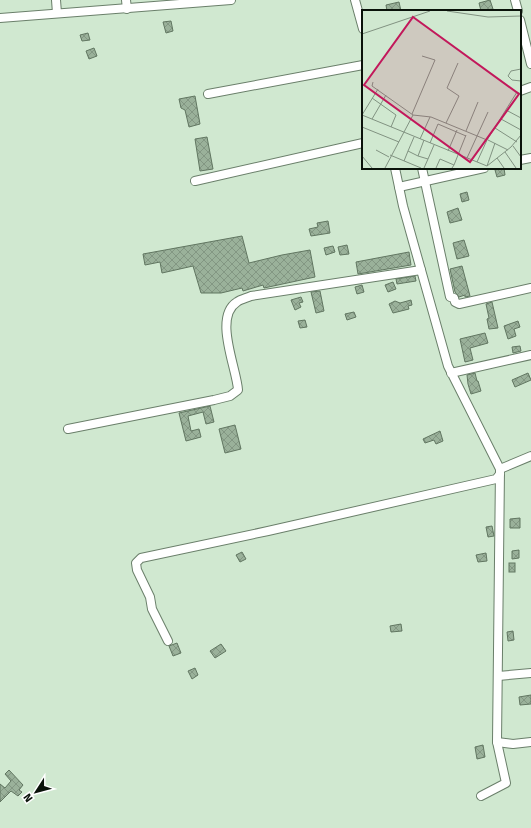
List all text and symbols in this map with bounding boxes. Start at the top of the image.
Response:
inset map [362,10,521,169]
north arrow [16,772,56,812]
text: N [21,791,36,804]

